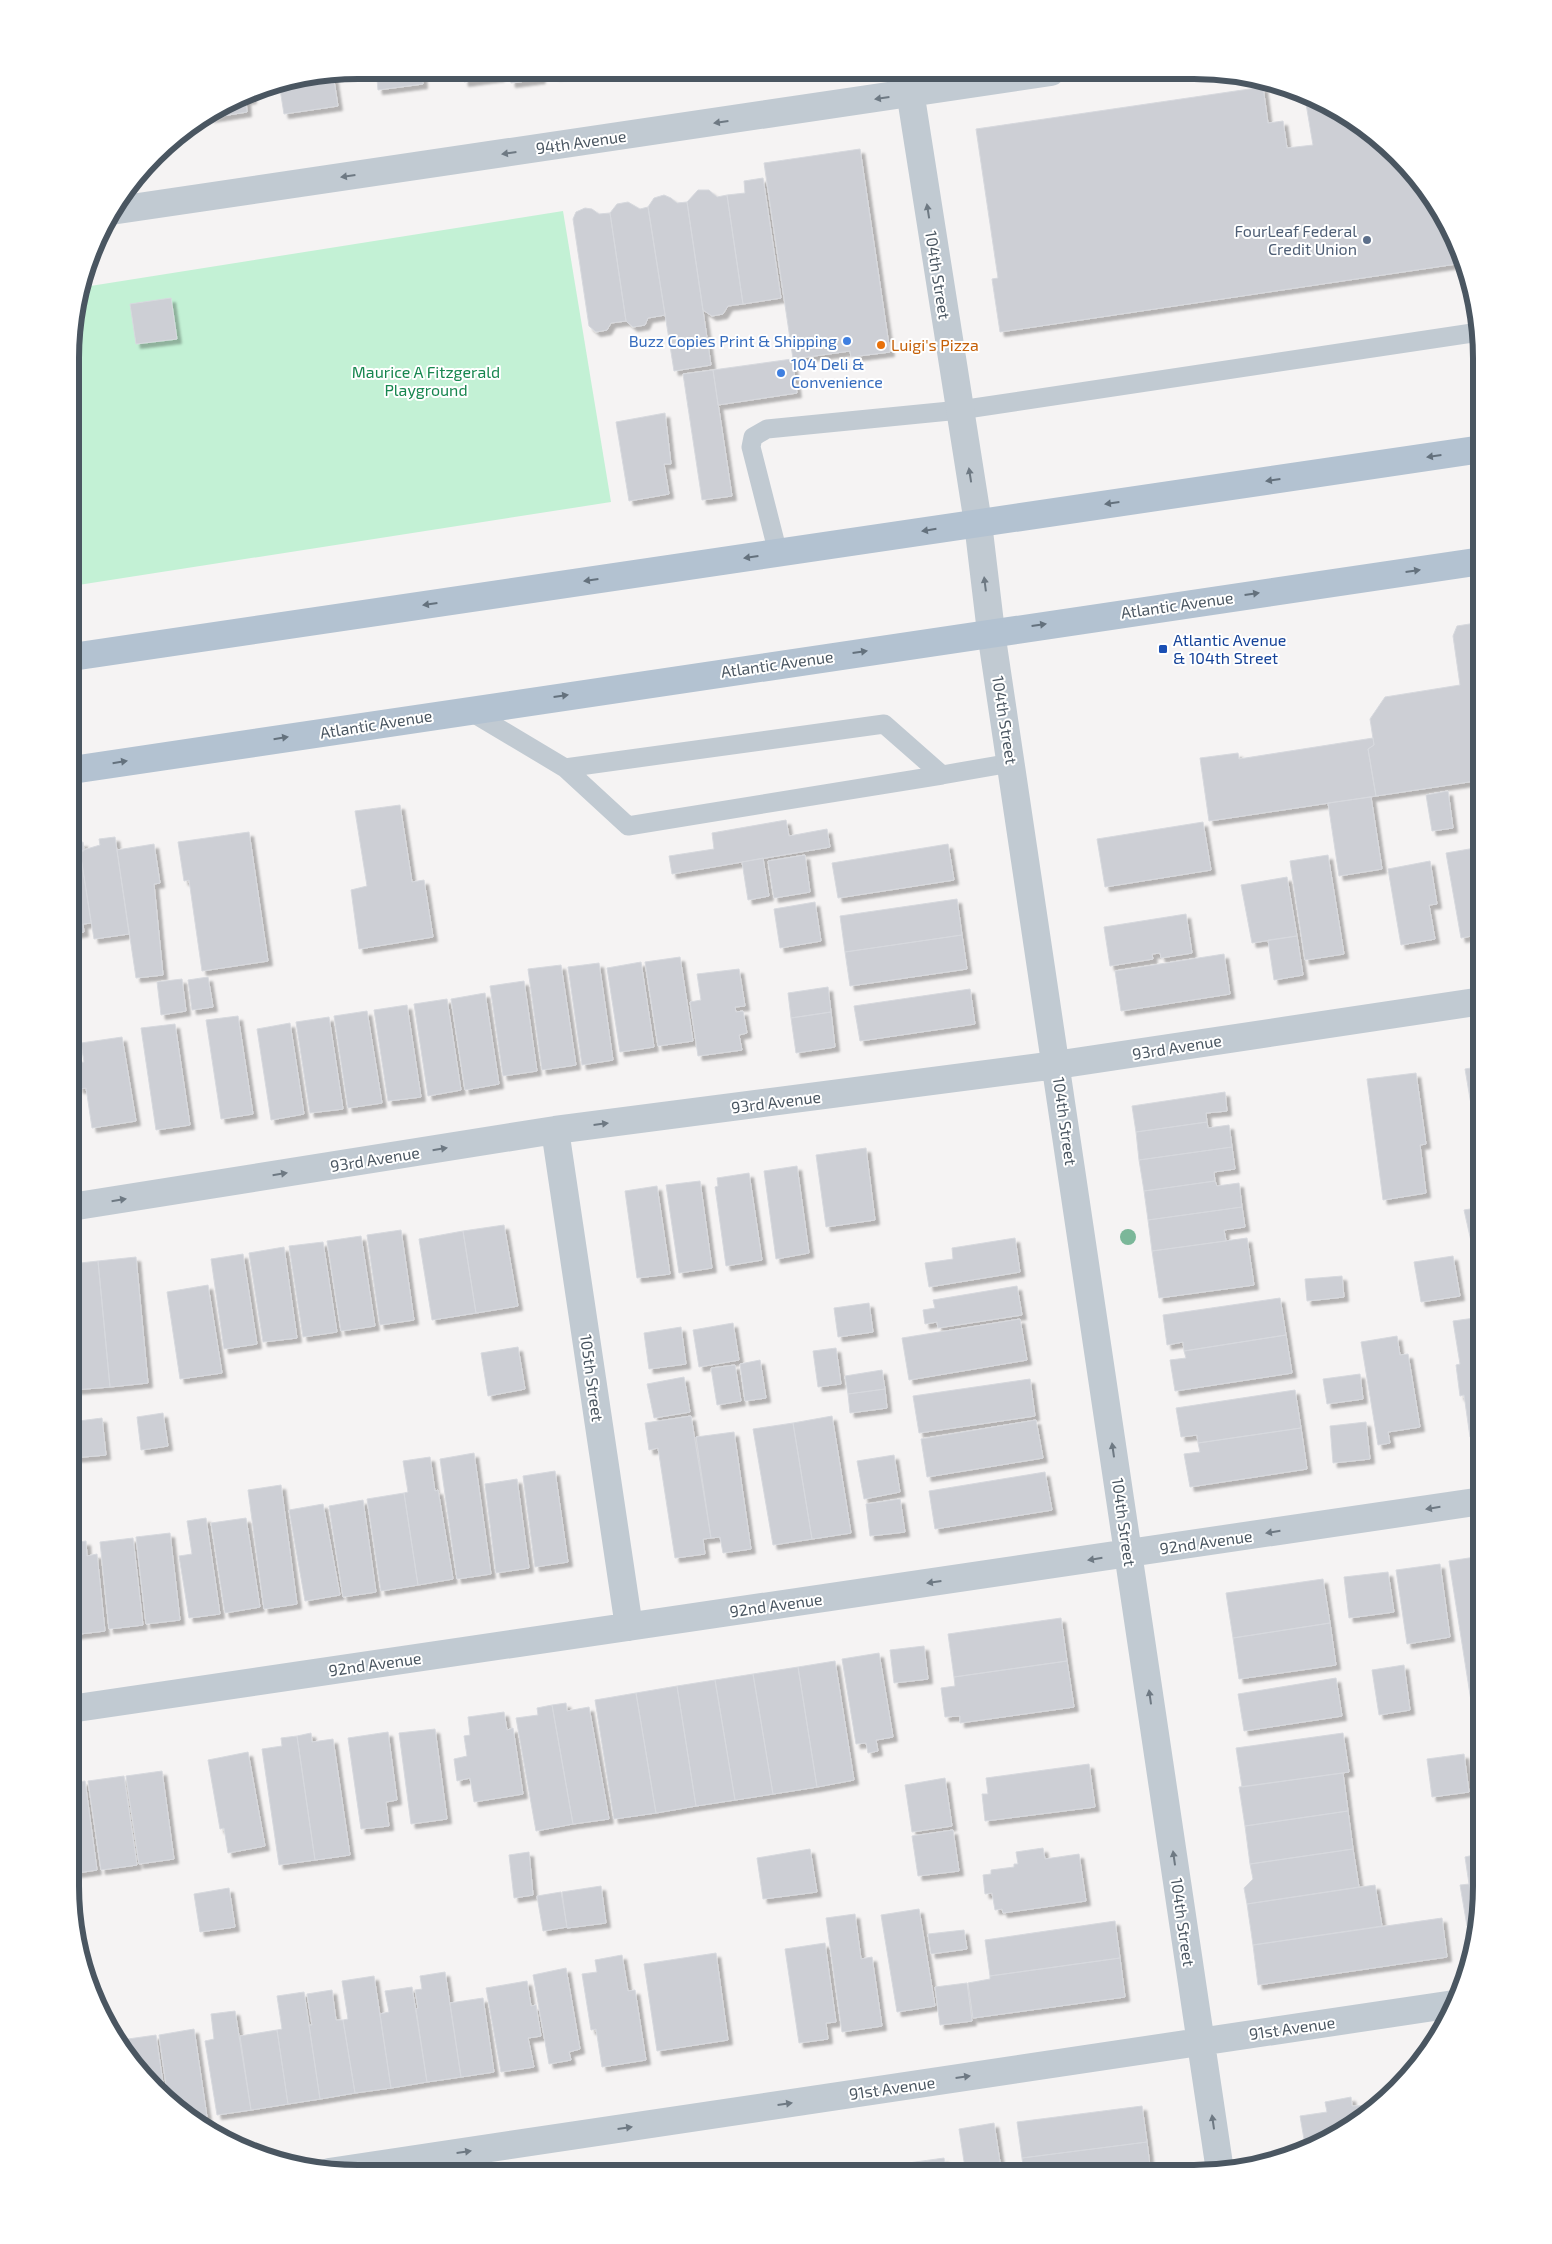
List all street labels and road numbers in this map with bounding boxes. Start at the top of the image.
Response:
street label: 94th Avenue [534,126,627,157]
street label: 104th Street [922,229,955,320]
street label: Atlantic Avenue [1119,587,1234,622]
street label: Atlantic Avenue [719,646,834,681]
street label: 104th Street [989,674,1022,765]
street label: Atlantic Avenue [318,705,433,742]
street label: 93rd Avenue [1131,1030,1223,1063]
street label: 104th Street [1050,1075,1081,1166]
street label: 93rd Avenue [730,1087,822,1116]
street label: 93rd Avenue [329,1142,421,1175]
street label: 105th Street [577,1333,608,1423]
street label: 104th Street [1109,1476,1140,1567]
street label: 92nd Avenue [1158,1526,1254,1557]
street label: 92nd Avenue [728,1589,824,1620]
street label: 92nd Avenue [327,1648,423,1679]
street label: 104th Street [1168,1876,1199,1967]
street label: 91st Avenue [1248,2012,1336,2043]
street label: 91st Avenue [848,2072,936,2103]

